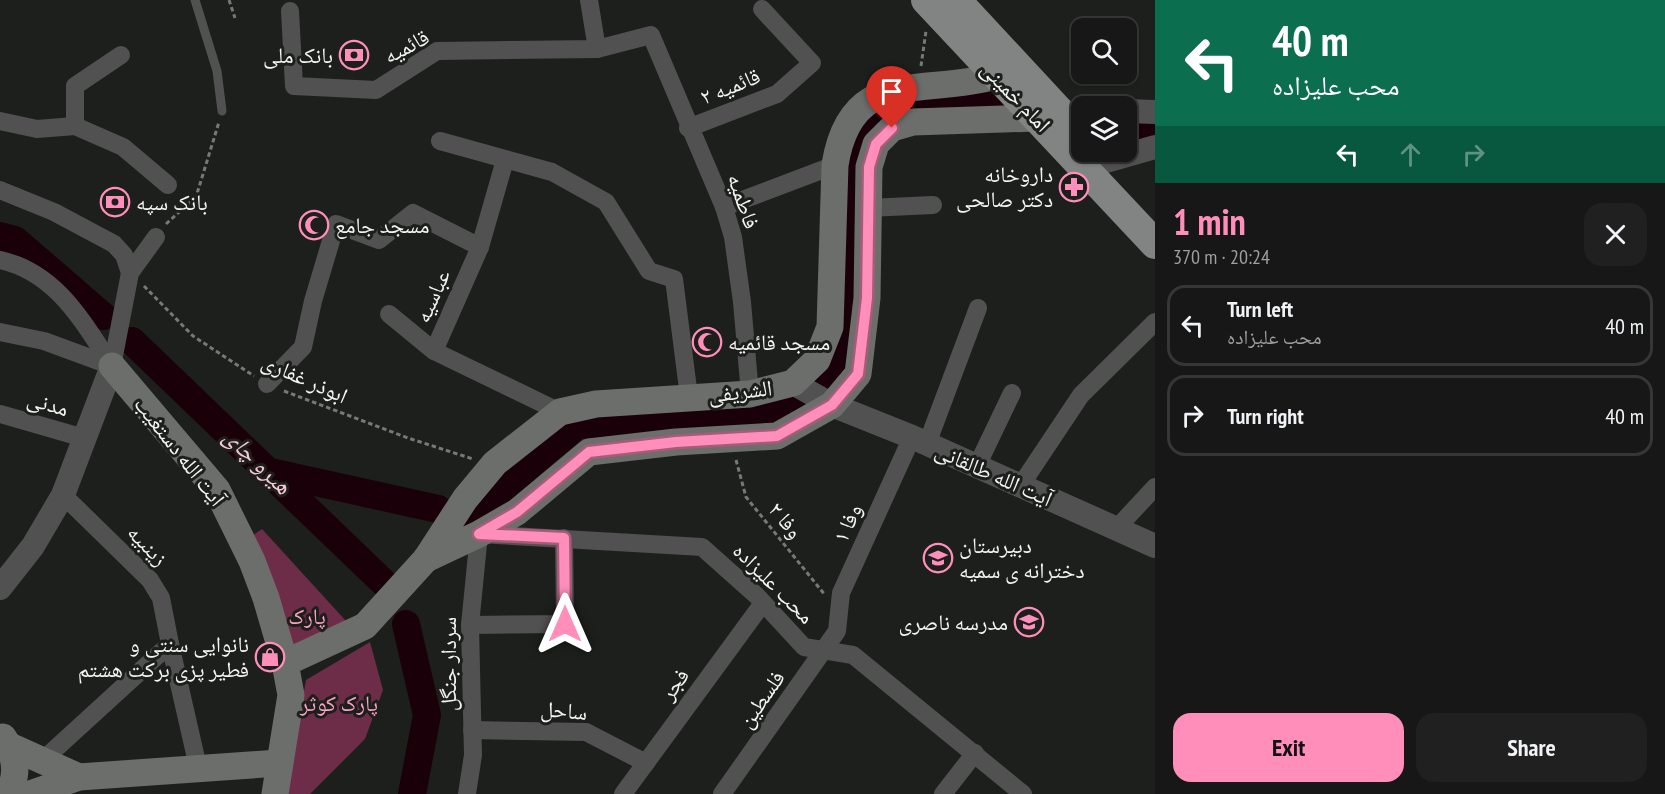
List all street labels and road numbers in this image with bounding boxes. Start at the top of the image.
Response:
street label: قائمیه [378,22,434,70]
street label: امام خمینی [974,54,1057,138]
street label: قائمیه ۲ [696,61,764,111]
street label: فاطمیه [722,170,766,232]
street label: عباسیه [408,265,456,327]
street label: ابوذر غفاری [258,347,352,409]
street label: الشریفی [706,373,774,409]
street label: مدنی [24,384,72,422]
street label: آیت الله دستغیب [128,390,232,512]
street label: آیت الله طالقانی [931,436,1057,512]
street label: وفا ۲ [763,496,809,544]
street label: وفا ۱ [826,499,868,547]
street label: زینبیه [122,518,174,572]
street label: محب علیزاده [727,536,821,630]
street label: سردار جنگل [434,617,462,711]
street label: فجر [652,663,695,706]
street label: فلسطین [731,665,791,733]
street label: ساحل [539,694,589,726]

